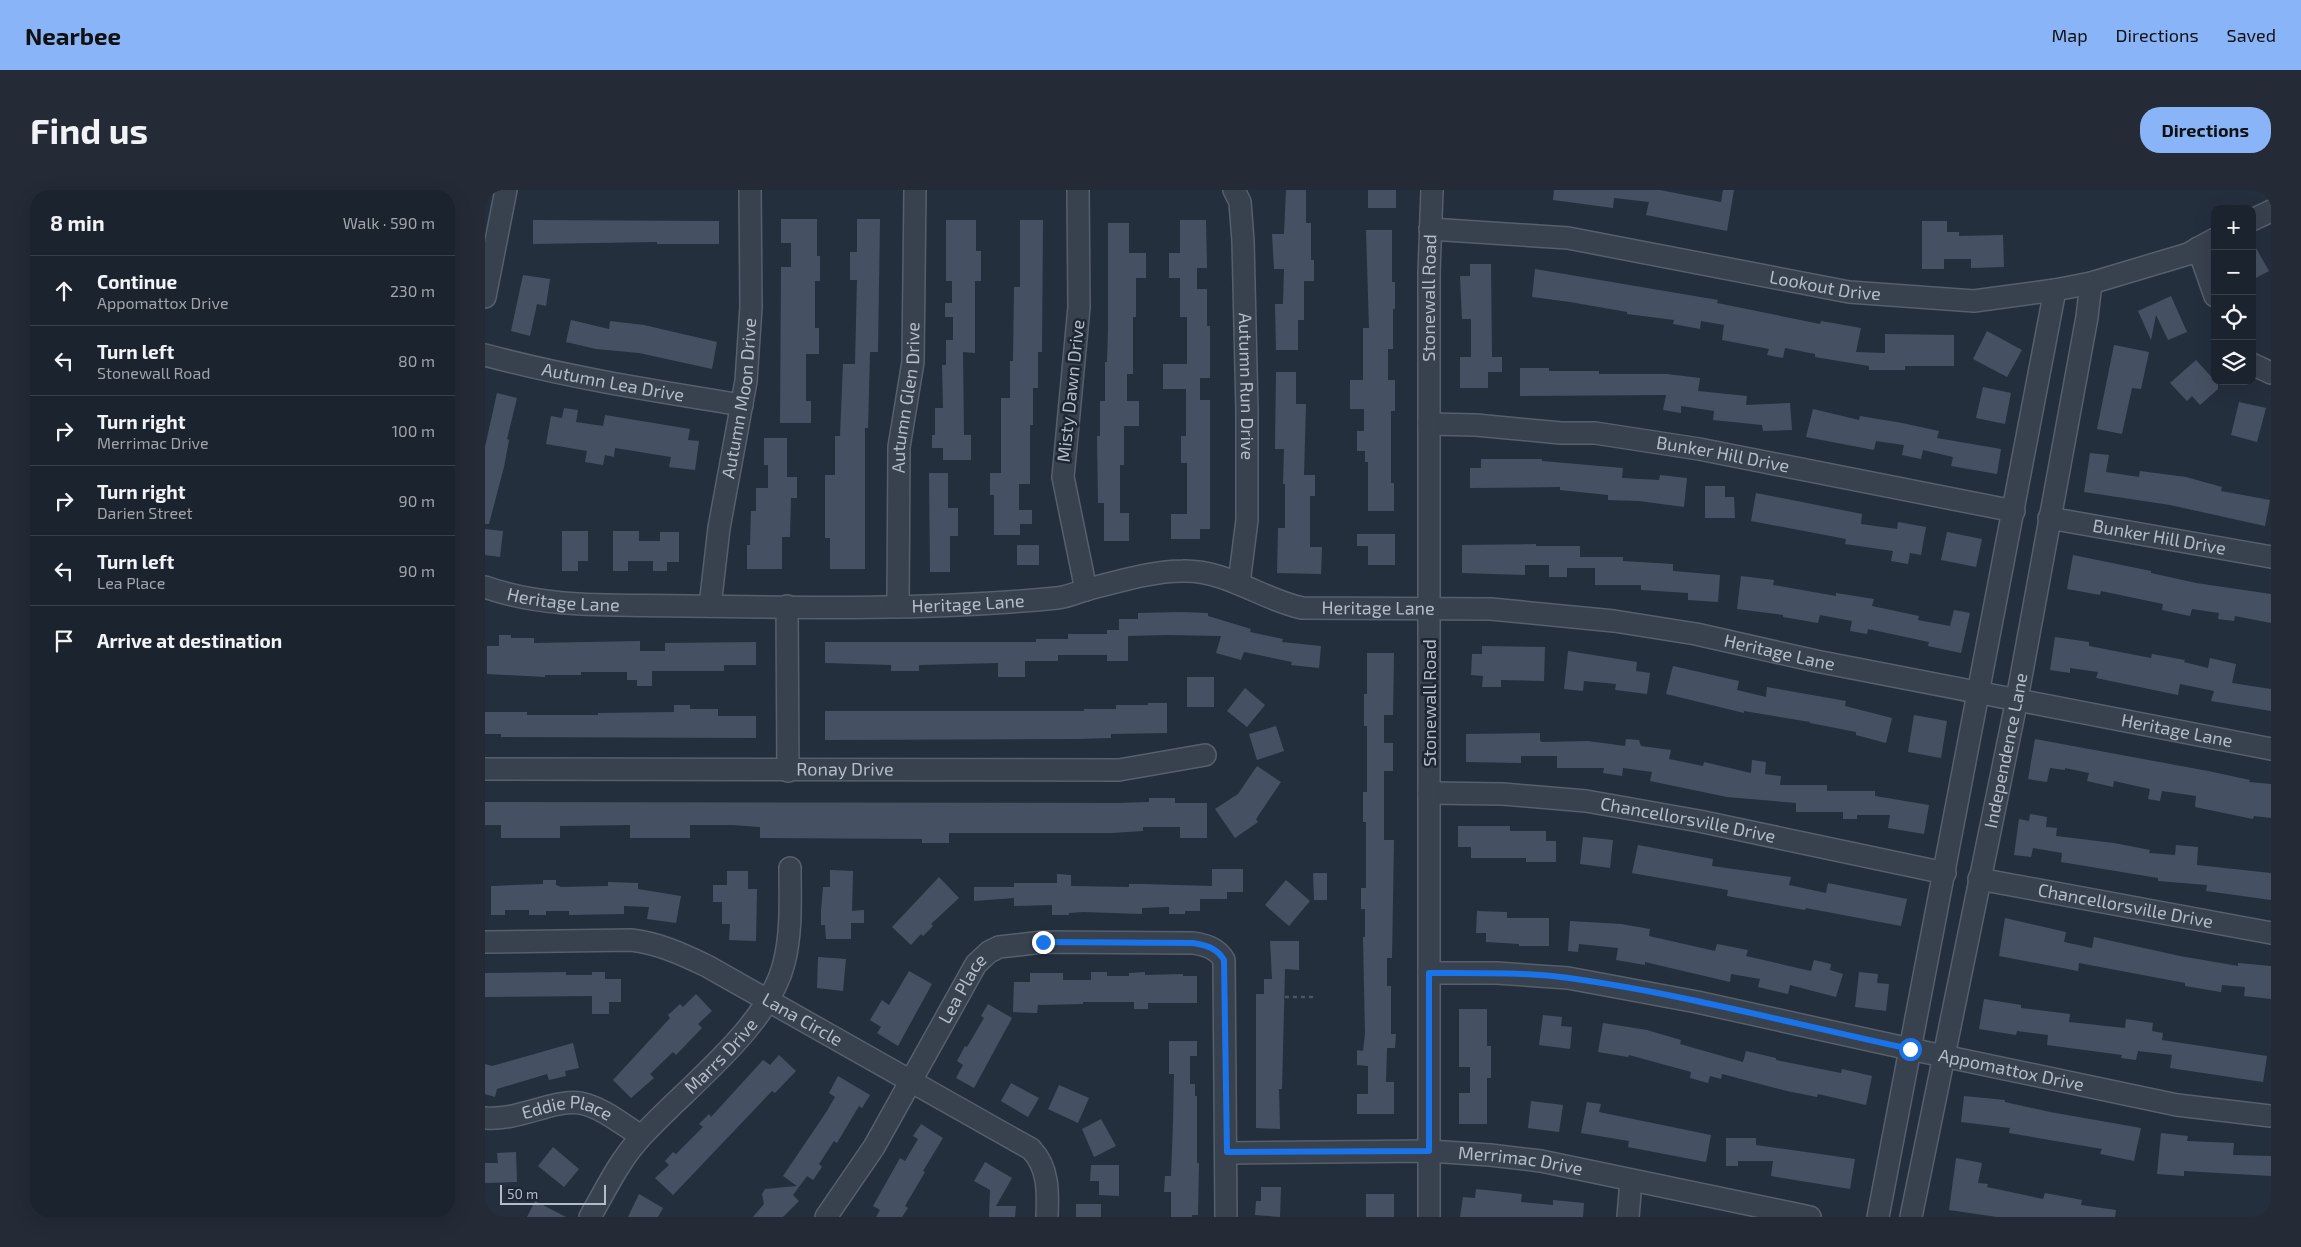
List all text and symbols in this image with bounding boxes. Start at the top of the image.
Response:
text: Nearbee [25,21,121,50]
text: Map [2051,24,2088,46]
text: Directions [2116,24,2199,46]
text: Saved [2227,24,2276,46]
button: Directions [2140,107,2271,153]
text: Find us [30,109,148,151]
map controls [2211,205,2256,385]
button: + [2211,205,2256,250]
text: 8 min [50,210,105,235]
text: Walk · 590 m [343,213,435,232]
street label: Stonewall Road [1417,234,1440,362]
button: − [2211,250,2256,295]
street label: Lookout Drive [1768,265,1882,304]
text: Continue [97,270,177,293]
icon: ahead [50,277,78,305]
text: 230 m [390,281,435,300]
text: Appomattox Drive [97,293,229,312]
button: locate [2211,295,2256,340]
street label: Autumn Run Drive [1235,312,1259,460]
street label: Autumn Moon Drive [716,317,760,480]
street label: Misty Dawn Drive [1052,319,1088,463]
street label: Autumn Glen Drive [887,322,923,473]
text: Turn left [97,340,174,363]
button: layers [2211,340,2256,385]
icon: left [50,347,78,375]
text: 80 m [398,351,435,370]
street label: Autumn Lea Drive [540,357,686,405]
text: Stonewall Road [97,363,210,382]
text: Turn right [97,410,185,433]
icon: right [50,417,78,445]
text: 100 m [392,421,435,440]
street label: Bunker Hill Drive [1655,431,1791,477]
text: Merrimac Drive [97,433,209,452]
text: Turn right [97,480,185,503]
icon: right [50,487,78,515]
text: 90 m [399,491,435,510]
text: Darien Street [97,503,193,522]
street label: Bunker Hill Drive [2091,514,2228,559]
text: Turn left [97,550,174,573]
icon: left [50,557,78,585]
text: 90 m [399,561,435,580]
text: Lea Place [97,573,165,592]
street label: Heritage Lane [505,582,620,615]
street label: Heritage Lane [911,589,1025,617]
street label: Heritage Lane [1322,596,1435,619]
icon: arrive [50,627,78,655]
text: Arrive at destination [97,629,282,652]
street label: Heritage Lane [1722,629,1837,674]
street label: Stonewall Road [1418,639,1440,767]
street label: Independence Lane [1979,671,2032,830]
street label: Heritage Lane [2119,708,2235,751]
street label: Ronay Drive [796,757,894,780]
street label: Chancellorsville Drive [1599,792,1778,847]
street label: Chancellorsville Drive [2036,878,2215,932]
route end [1032,931,1055,954]
street label: Lea Place [933,948,990,1027]
street label: Lana Circle [758,987,847,1050]
street label: Marrs Drive [679,1013,762,1098]
route start [1899,1038,1922,1061]
street label: Appomattox Drive [1937,1043,2086,1095]
street label: Eddie Place [519,1090,617,1125]
street label: Merrimac Drive [1457,1141,1585,1179]
scale bar [500,1182,606,1205]
text: 50 m [507,1185,538,1202]

